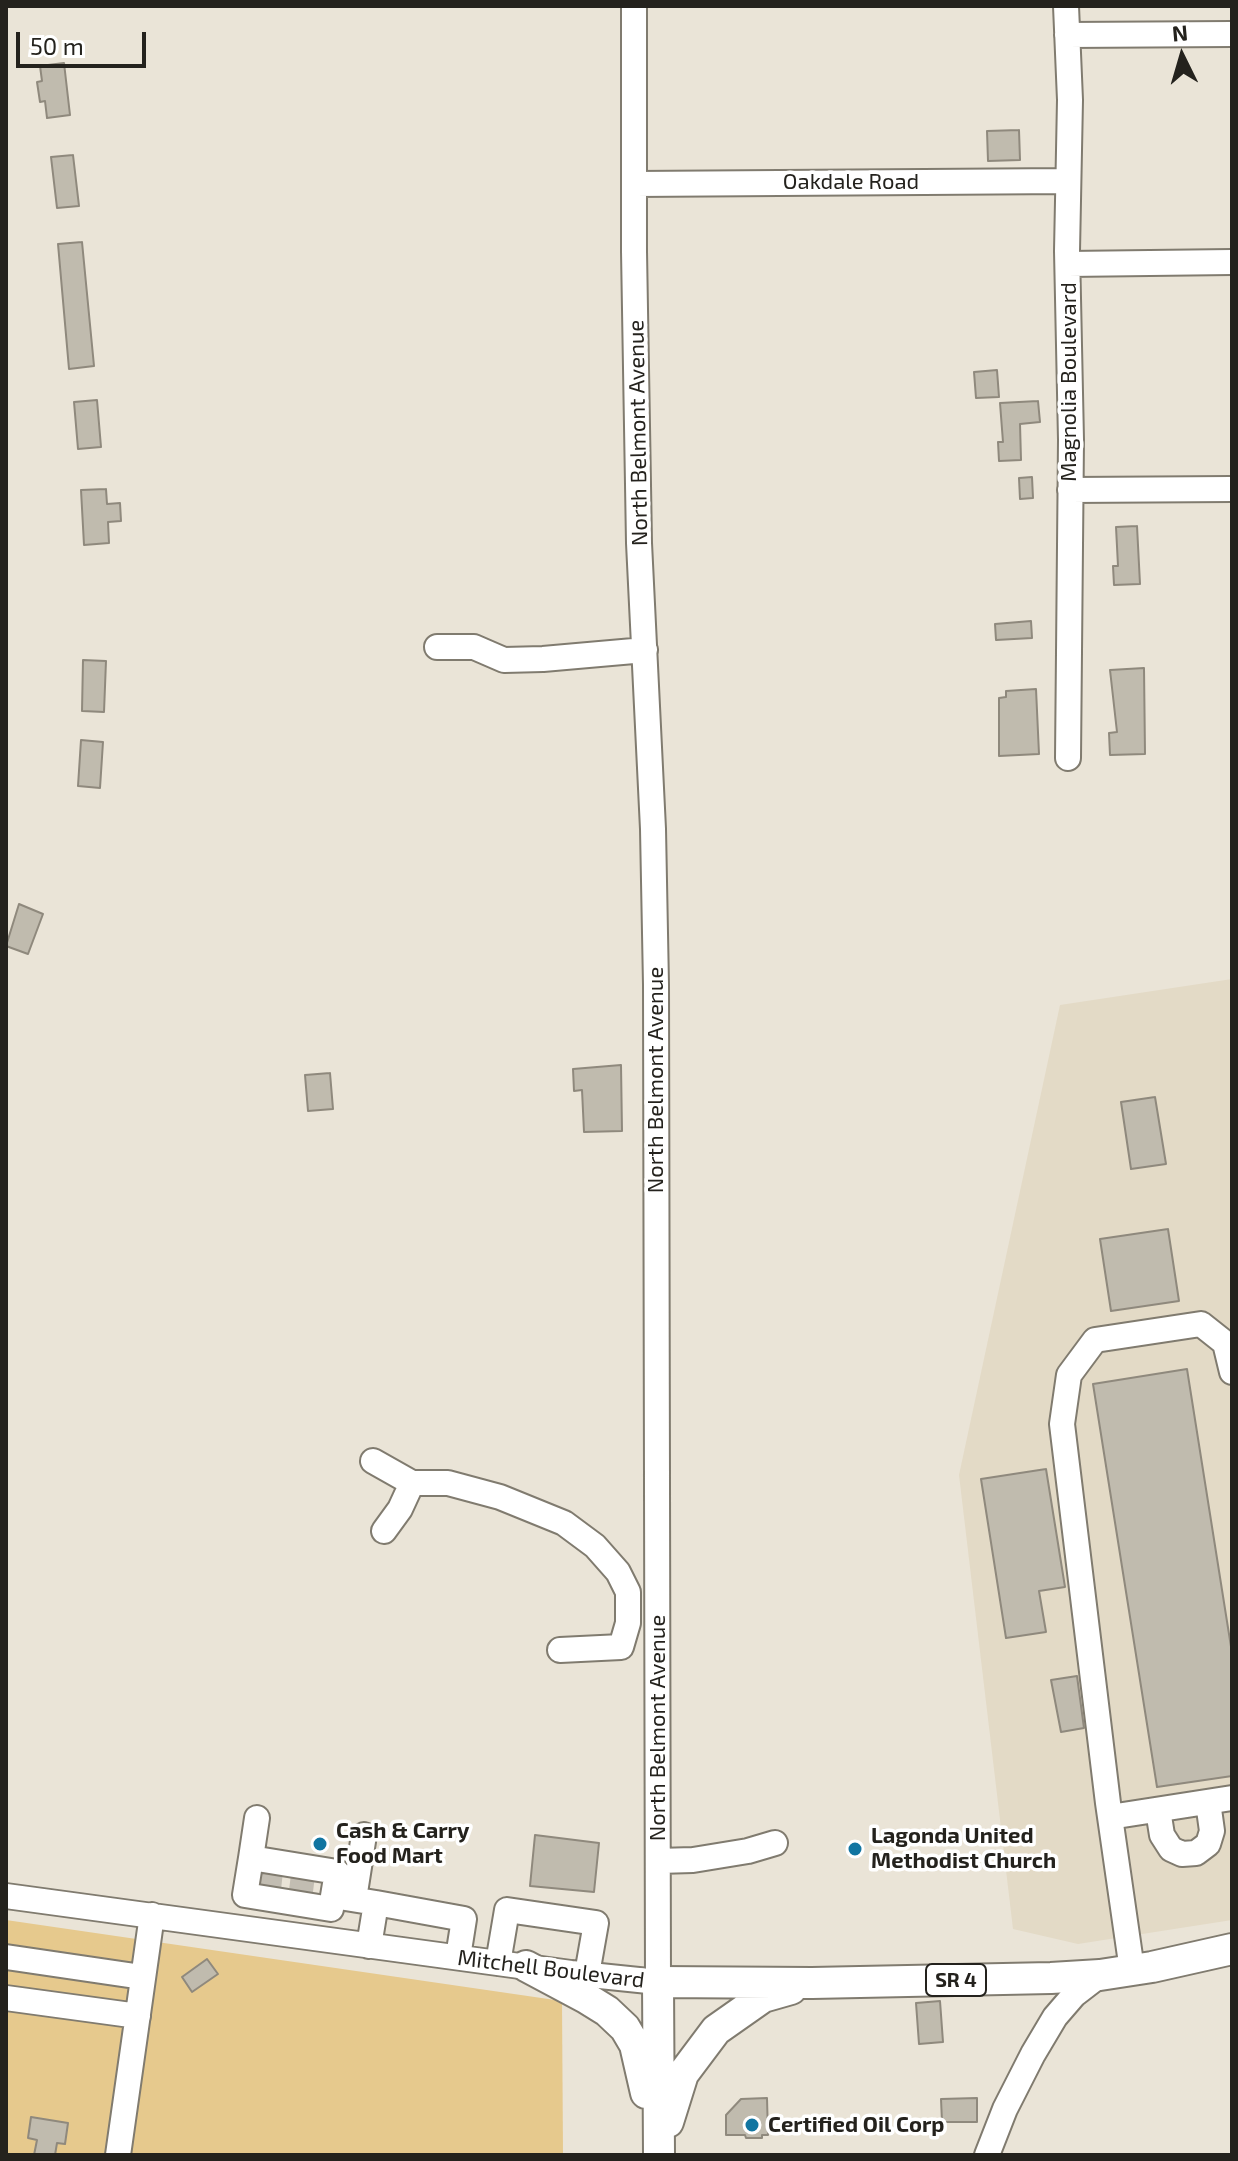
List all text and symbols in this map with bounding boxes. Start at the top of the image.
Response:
scale bar [20,16,150,66]
north arrow [1142,16,1222,96]
text: N [1171,18,1189,46]
text: 50 m [30,31,84,60]
street label: Oakdale Road [783,169,919,195]
street label: Magnolia Boulevard [1056,282,1082,482]
street label: North Belmont Avenue [623,320,653,546]
street label: North Belmont Avenue [643,967,669,1193]
street label: North Belmont Avenue [645,1615,671,1841]
place label: Cash & Carry Food Mart [336,1818,469,1870]
place label: Lagonda United Methodist Church [871,1823,1056,1874]
marker: Cash & Carry Food Mart [311,1835,329,1853]
marker: Lagonda United Methodist Church [846,1840,864,1858]
street label: Mitchell Boulevard [456,1944,646,1994]
road number: SR 4 [926,1964,986,1996]
place label: Certified Oil Corp [768,2112,944,2138]
marker: Certified Oil Corp [743,2116,761,2134]

